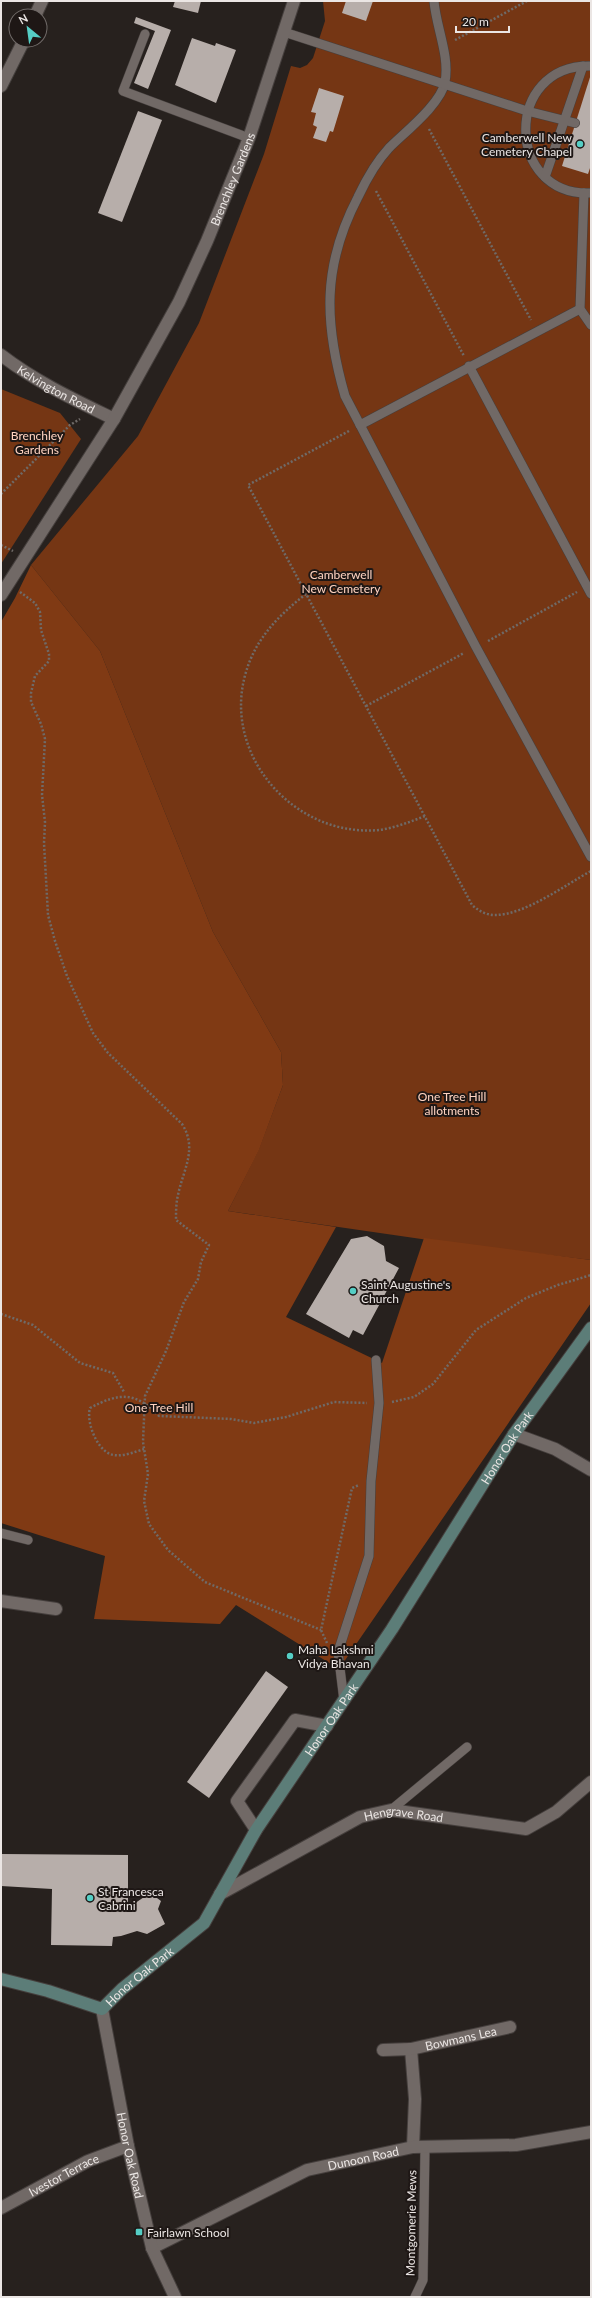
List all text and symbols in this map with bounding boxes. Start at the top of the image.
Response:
north arrow [8,8,48,48]
scale bar [456,8,509,34]
text: N [16,11,30,27]
text: 20 m [462,14,489,29]
place label: Camberwell New Cemetery Chapel [481,130,573,159]
street label: Brenchley Gardens [207,131,258,228]
marker: Camberwell New Cemetery Chapel [575,139,585,149]
street label: Kelvington Road [15,362,98,416]
park label: Brenchley Gardens [11,428,64,457]
park label: Camberwell New Cemetery [301,567,381,596]
park label: One Tree Hill allotments [418,1089,486,1118]
place label: Saint Augustine's Church [361,1277,450,1306]
marker: Saint Augustine's Church [348,1286,358,1296]
park label: One Tree Hill [125,1400,193,1415]
street label: Honor Oak Park [477,1407,536,1487]
place label: Maha Lakshmi Vidya Bhavan [298,1642,374,1671]
marker: Maha Lakshmi Vidya Bhavan [285,1651,295,1661]
street label: Honor Oak Park [301,1679,361,1759]
street label: Hengrave Road [362,1803,444,1825]
place label: St Francesca Cabrini [98,1884,164,1913]
marker: St Francesca Cabrini [85,1893,95,1903]
street label: Honor Oak Park [102,1943,177,2009]
street label: Bowmans Lea [424,2023,498,2053]
street label: Honor Oak Road [114,2111,148,2200]
street label: Dunoon Road [326,2143,400,2173]
street label: Ivestor Terrace [26,2150,101,2199]
street label: Montgomerie Mews [403,2170,419,2276]
place label: Fairlawn School [147,2225,229,2240]
marker: Fairlawn School [134,2227,144,2237]

